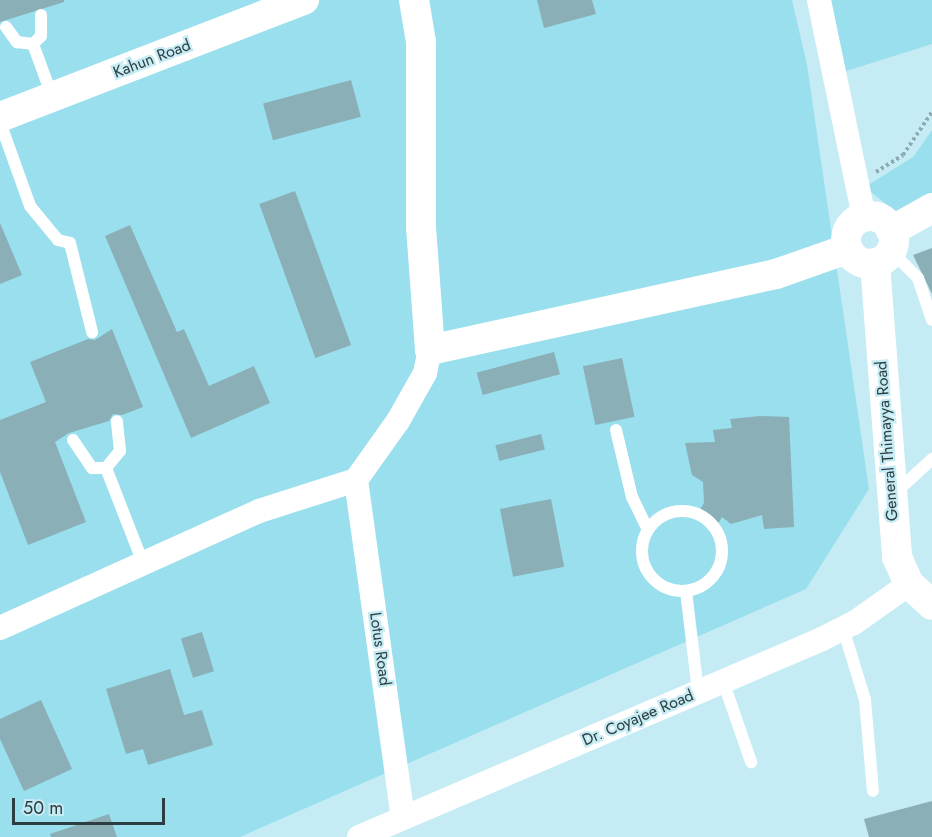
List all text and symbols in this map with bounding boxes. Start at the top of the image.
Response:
street label: Kahun Road [111,35,193,83]
street label: General Thimayya Road [872,360,902,522]
street label: Lotus Road [365,611,395,687]
street label: Dr. Coyajee Road [579,686,697,750]
scale bar [15,786,168,824]
text: 50 m [23,795,63,821]

